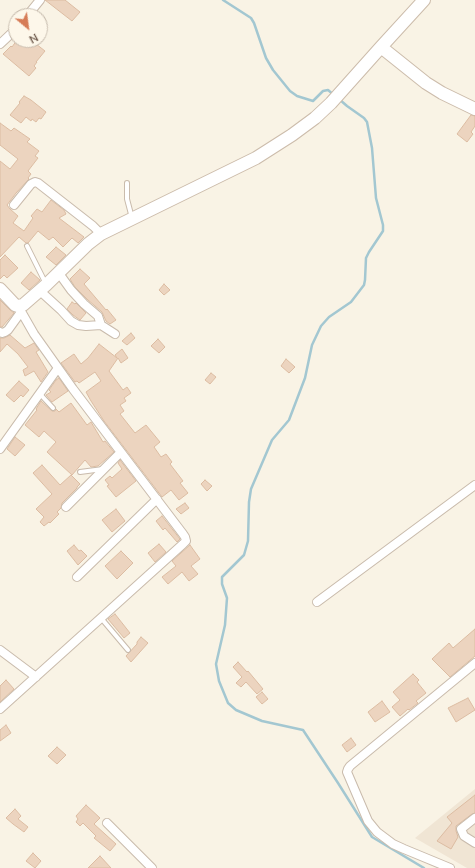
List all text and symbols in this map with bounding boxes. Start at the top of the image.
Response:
north arrow [8,8,48,48]
text: N [26,29,41,47]

